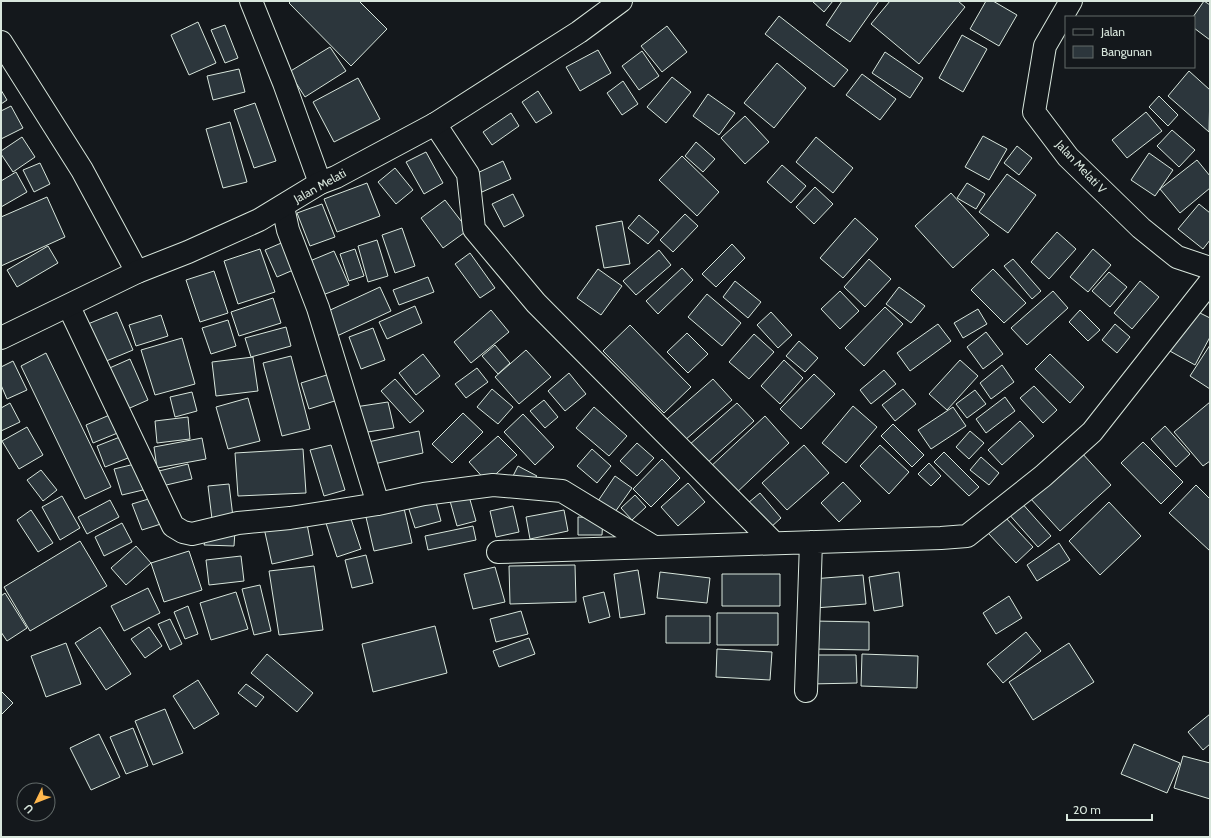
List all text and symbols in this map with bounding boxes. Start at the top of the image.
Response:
legend [1065,16,1195,68]
text: Jalan [1100,24,1125,39]
text: Bangunan [1101,44,1152,59]
street label: Jalan Melati V [1052,136,1110,197]
street label: Jalan Melati [290,165,349,207]
north arrow [16,782,56,822]
scale bar [1067,796,1152,822]
text: U [21,801,37,816]
text: 20 m [1073,802,1101,817]

